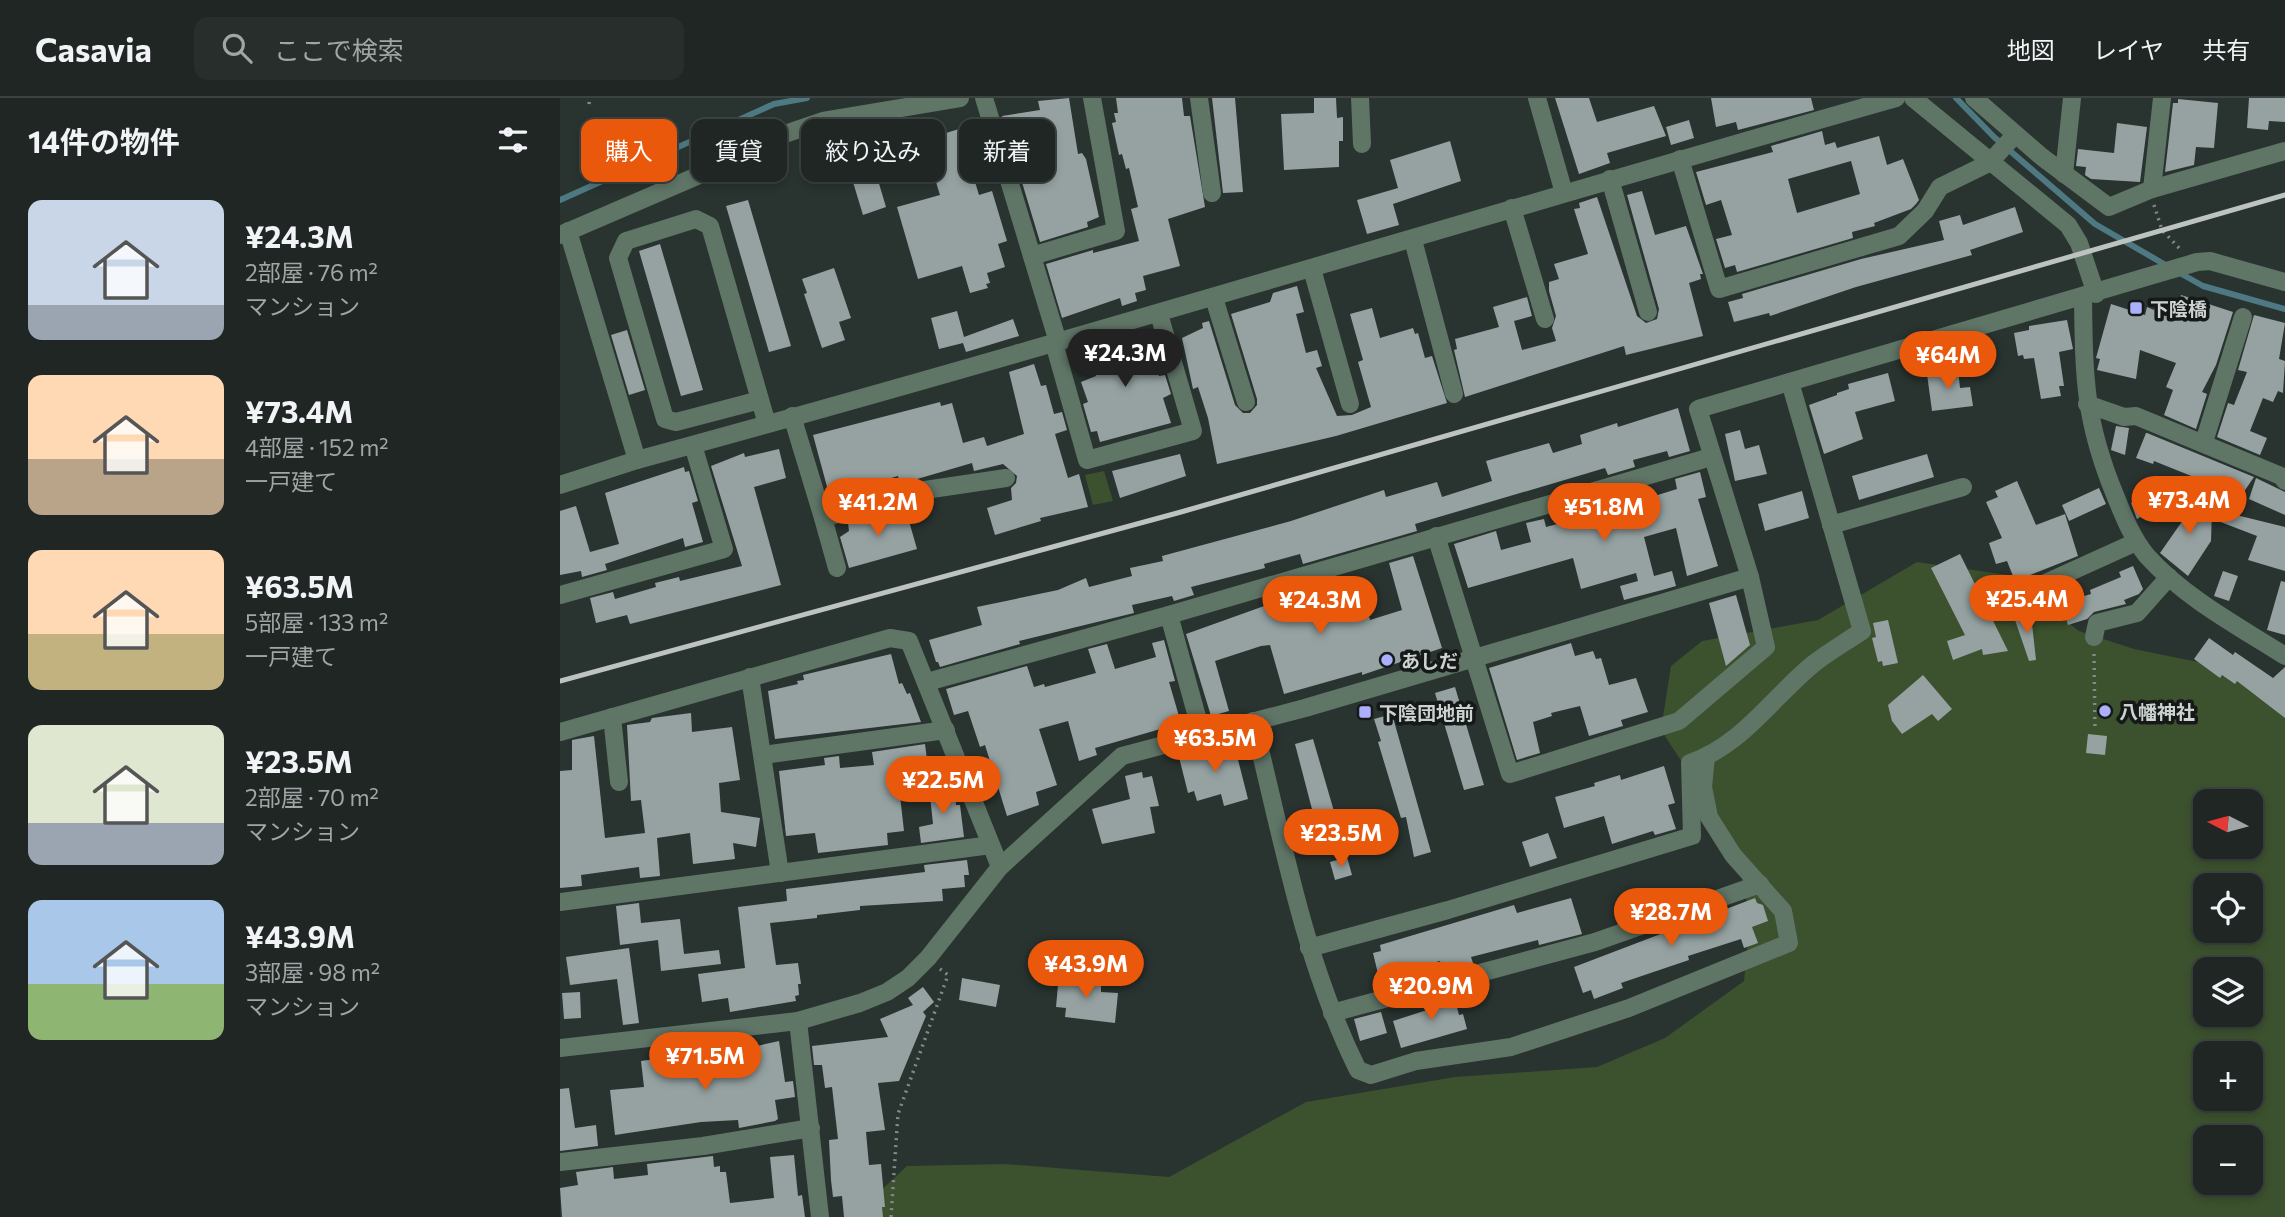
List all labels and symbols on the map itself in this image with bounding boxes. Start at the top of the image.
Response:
place label: 下陰橋 [2150,297,2207,320]
marker: 下陰橋 [2128,300,2144,316]
pin: ¥24.3M [1068,330,1182,389]
pin: ¥64M [1907,331,1989,391]
pin: ¥73.4M [2132,476,2246,536]
pin: ¥41.2M [821,478,935,538]
pin: ¥51.8M [1547,484,1661,543]
pin: ¥25.4M [1970,575,2084,635]
pin: ¥24.3M [1263,576,1377,636]
place label: あしだ [1401,649,1458,672]
marker: あしだ [1379,652,1395,668]
place label: 八幡神社 [2119,700,2195,723]
place label: 下陰団地前 [1379,701,1474,724]
marker: 八幡神社 [2097,703,2113,719]
marker: 下陰団地前 [1357,704,1373,720]
pin: ¥63.5M [1158,714,1272,774]
pin: ¥22.5M [886,756,1000,816]
north arrow [2193,789,2263,859]
pin: ¥23.5M [1284,810,1398,869]
pin: ¥28.7M [1614,888,1728,948]
pin: ¥43.9M [1029,940,1143,1000]
pin: ¥20.9M [1374,962,1488,1022]
pin: ¥71.5M [648,1032,762,1092]

